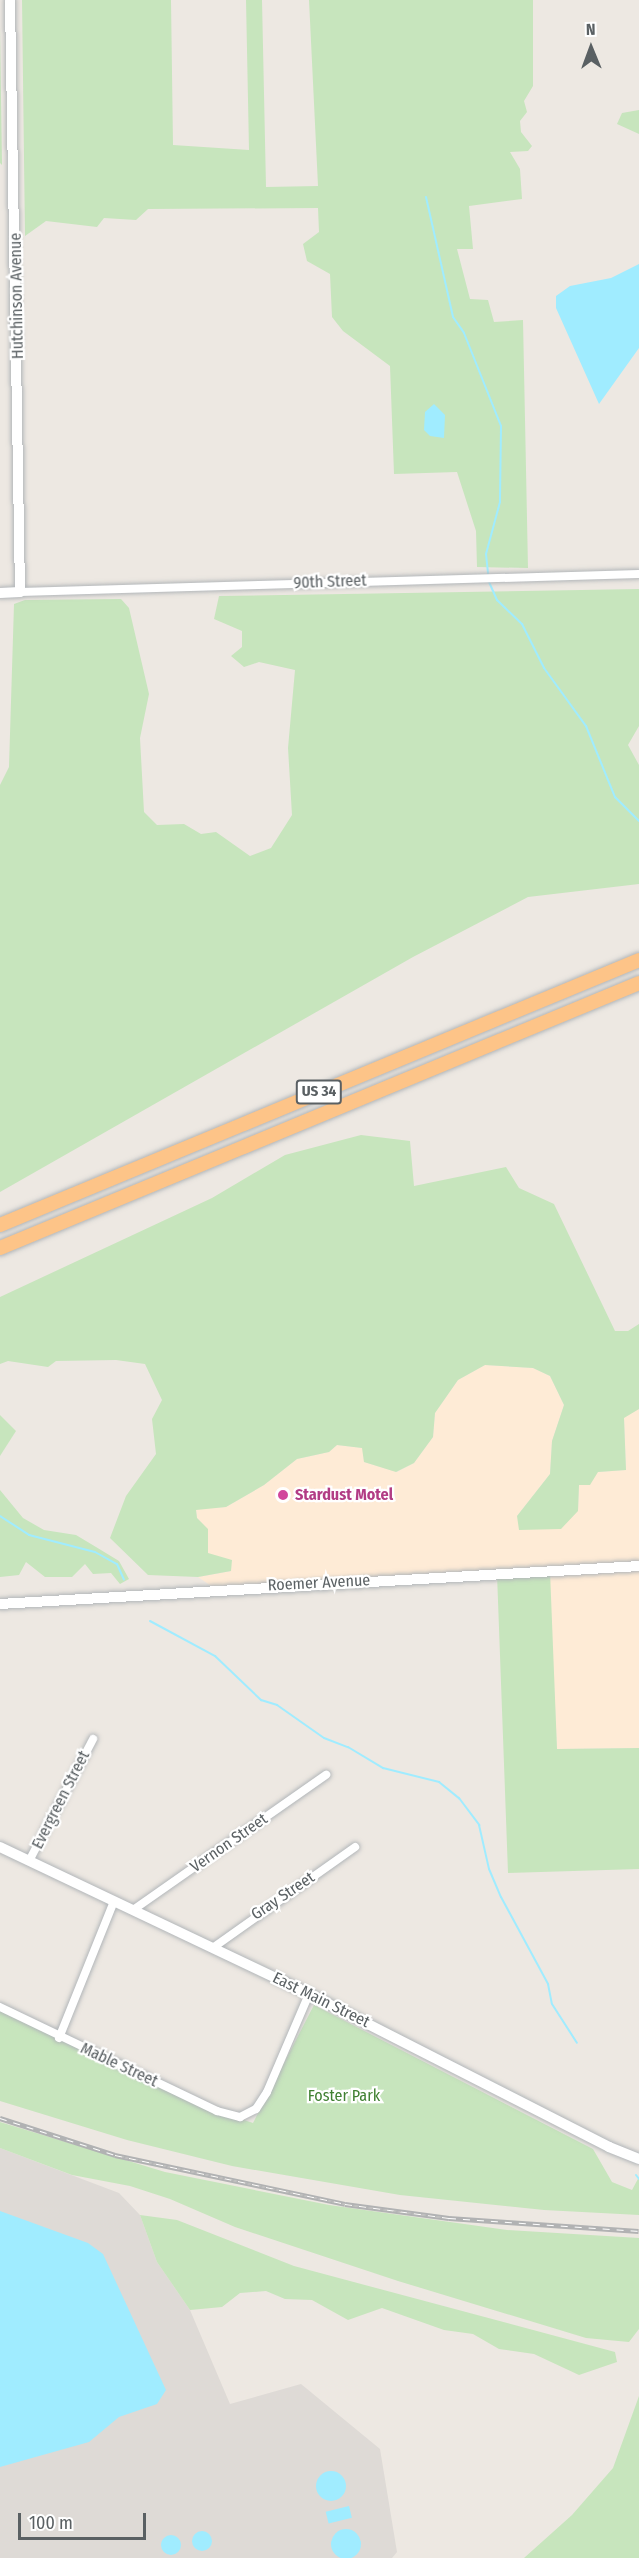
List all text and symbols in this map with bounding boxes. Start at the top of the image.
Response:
north arrow [561,18,621,78]
text: N [586,20,596,39]
street label: Hutchinson Avenue [6,233,28,359]
street label: 90th Street [293,571,367,593]
road number: US 34 [295,1080,343,1104]
place label: Stardust Motel [295,1485,393,1505]
marker: Stardust Motel [276,1488,290,1502]
street label: Roemer Avenue [267,1571,371,1595]
street label: Evergreen Street [28,1748,94,1852]
street label: Vernon Street [187,1809,271,1877]
street label: Gray Street [248,1868,318,1924]
street label: East Main Street [269,1968,373,2032]
street label: Mable Street [77,2039,161,2091]
park label: Foster Park [308,2086,380,2106]
scale bar [21,2501,148,2539]
text: 100 m [29,2512,73,2534]

